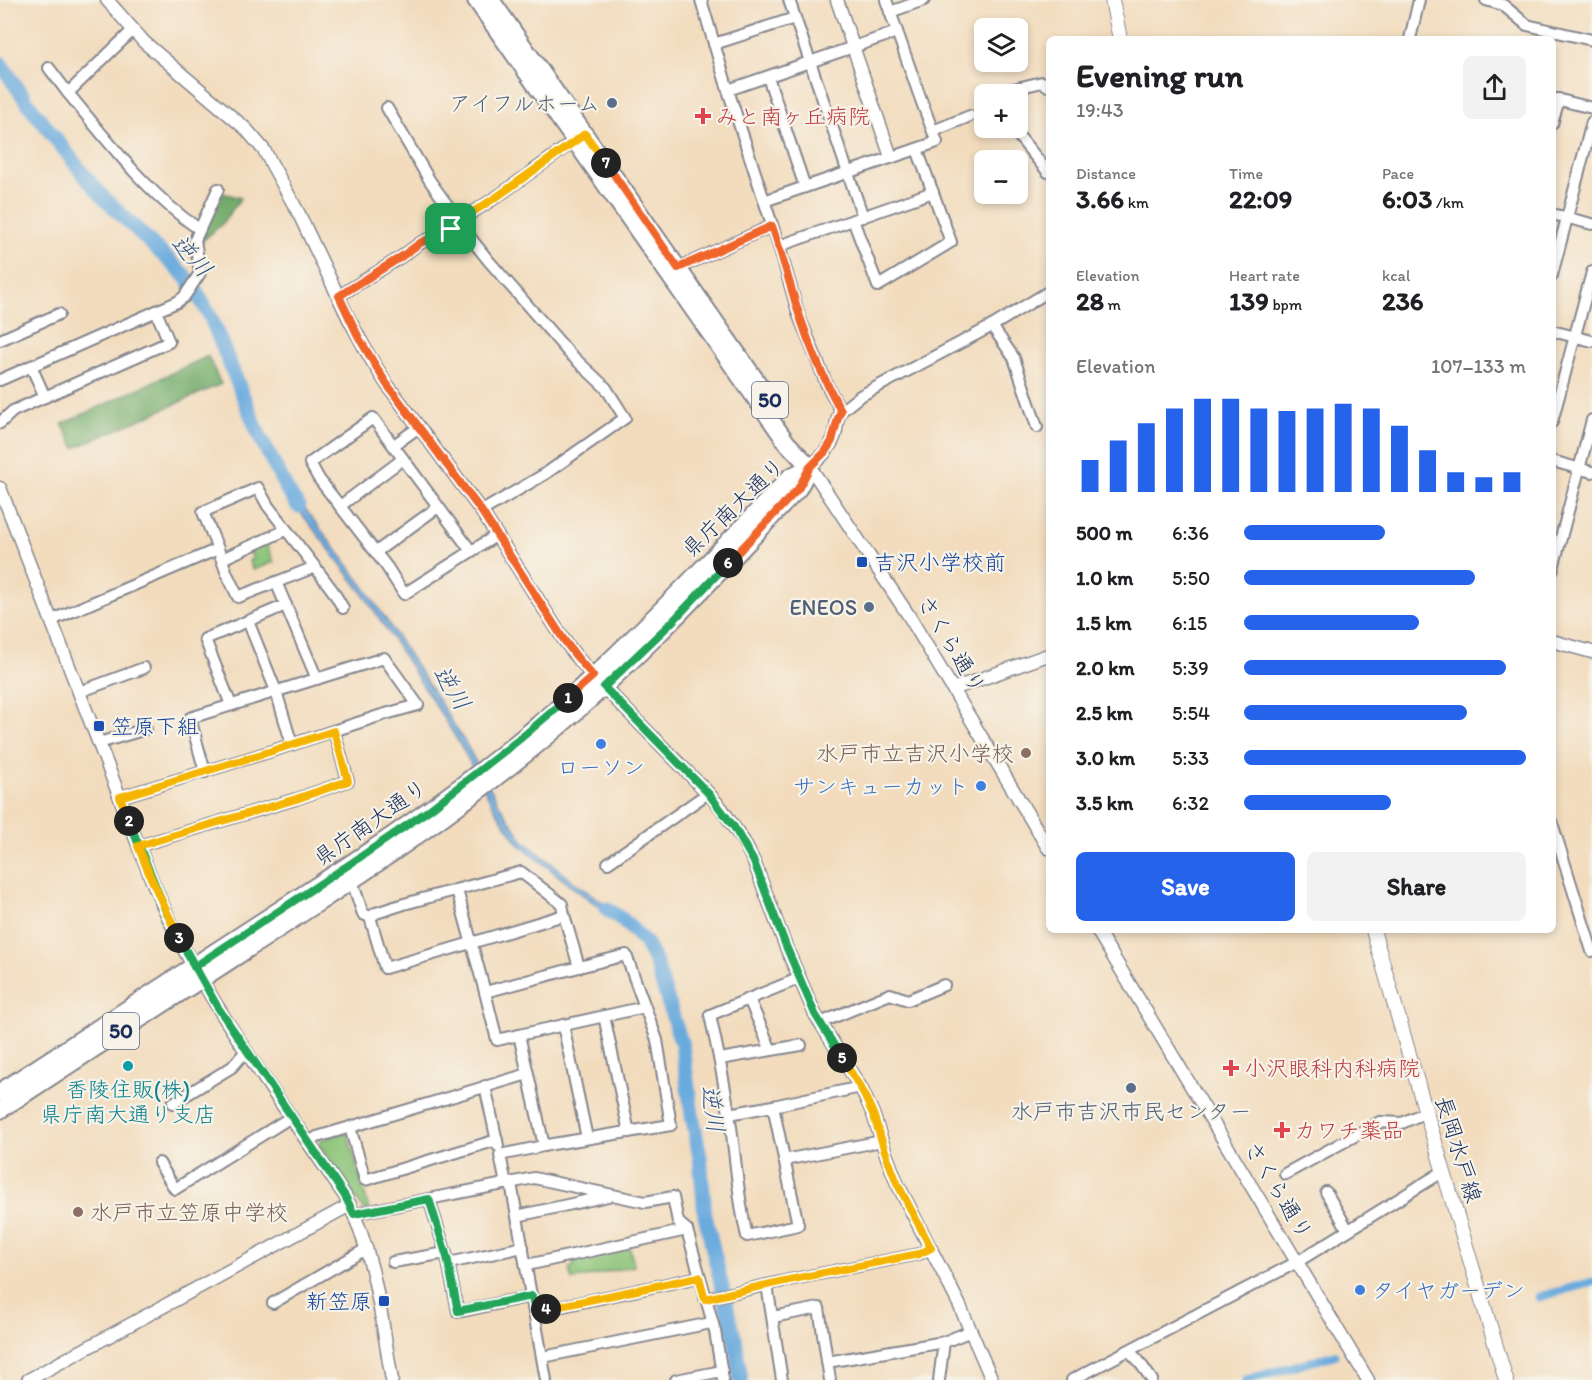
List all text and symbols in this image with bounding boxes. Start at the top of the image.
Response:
map controls [974,18,1028,204]
button: layers [974,18,1028,72]
text: Evening run [1076,56,1243,95]
button: share [1463,56,1526,119]
button: + [974,84,1028,138]
place label: アイフルホーム [449,90,600,117]
marker: アイフルホーム [605,96,619,110]
text: 19:43 [1076,98,1124,122]
place label: みと南ヶ丘病院 [716,103,870,130]
marker: みと南ヶ丘病院 [694,107,712,125]
pin: 7 [591,148,621,178]
button: − [974,150,1028,204]
text: 7 [602,153,610,172]
text: Distance [1076,164,1136,183]
text: Time [1229,164,1263,183]
text: Pace [1382,164,1414,183]
text: 3.66 [1076,183,1124,215]
text: 22:09 [1229,183,1292,215]
text: 6:03 [1382,183,1432,215]
text: km [1124,193,1149,212]
text: /km [1432,193,1464,212]
pin [425,203,476,254]
icon: arrive [434,212,467,245]
water label: 逆川 [166,228,219,283]
text: Elevation [1076,266,1140,285]
text: Heart rate [1229,266,1300,285]
text: kcal [1382,266,1410,285]
text: 28 [1076,285,1104,317]
text: 139 [1229,285,1269,317]
text: 236 [1382,285,1424,317]
text: m [1104,295,1121,314]
text: bpm [1269,295,1302,314]
text: Elevation [1076,354,1155,378]
text: 107–133 m [1431,354,1526,378]
road number: 50 [752,382,788,418]
street label: 県庁南大通り [676,452,790,563]
text: 500 m [1076,521,1132,545]
text: 6:36 [1172,521,1209,545]
pin: 6 [713,548,743,578]
place label: 吉沢小学校前 [874,549,1006,576]
text: 6 [724,553,732,572]
marker: 吉沢小学校前 [855,555,869,569]
text: 1.0 km [1076,566,1133,590]
text: 5:50 [1172,566,1210,590]
street label: さくら通り [912,590,991,698]
place label: ENEOS [789,594,857,621]
marker: ENEOS [862,600,876,614]
text: 1.5 km [1076,611,1132,635]
text: 6:15 [1172,611,1207,635]
text: 2.0 km [1076,656,1135,680]
text: 5:39 [1172,656,1209,680]
water label: 逆川 [427,660,477,716]
pin: 1 [553,683,583,713]
text: 1 [564,688,572,707]
text: 2.5 km [1076,701,1133,725]
text: 5:54 [1172,701,1210,725]
place label: 笠原下組 [111,713,199,740]
marker: 笠原下組 [92,719,106,733]
marker: ローソン [594,737,608,751]
place label: 水戸市立吉沢小学校 [816,740,1014,767]
marker: 水戸市立吉沢小学校 [1019,746,1033,760]
text: 3.0 km [1076,746,1135,770]
text: 5:33 [1172,746,1209,770]
place label: ローソン [557,754,645,781]
street label: 県庁南大通り [308,773,432,871]
place label: サンキューカット [793,773,969,800]
marker: サンキューカット [974,779,988,793]
text: 3.5 km [1076,791,1133,815]
text: 6:32 [1172,791,1209,815]
pin: 2 [114,806,144,836]
text: 2 [125,811,133,830]
button: Save [1076,852,1295,921]
button: Share [1307,852,1526,921]
pin: 3 [164,923,194,953]
text: 3 [175,928,183,947]
road number: 50 [103,1013,139,1049]
pin: 5 [827,1043,857,1073]
text: 5 [838,1048,846,1067]
place label: 小沢眼科内科病院 [1244,1055,1420,1082]
marker: 香陵住販(株) 県庁南大通り支店 [121,1059,135,1073]
marker: 小沢眼科内科病院 [1222,1059,1240,1077]
place label: 香陵住販(株) 県庁南大通り支店 [40,1076,216,1128]
marker: 水戸市吉沢市民センター [1124,1081,1138,1095]
water label: 逆川 [696,1083,731,1135]
street label: 長岡水戸線 [1430,1093,1488,1206]
place label: 水戸市吉沢市民センター [1010,1098,1252,1125]
place label: カワチ薬品 [1294,1117,1404,1144]
marker: カワチ薬品 [1275,1123,1289,1137]
street label: さくら通り [1239,1136,1318,1244]
place label: 水戸市立笠原中学校 [90,1199,288,1226]
marker: 水戸市立笠原中学校 [71,1205,85,1219]
place label: タイヤガーデン [1372,1277,1525,1304]
marker: タイヤガーデン [1353,1283,1367,1297]
place label: 新笠原 [306,1288,372,1315]
marker: 新笠原 [377,1294,391,1308]
pin: 4 [531,1294,561,1324]
text: 4 [541,1299,551,1318]

